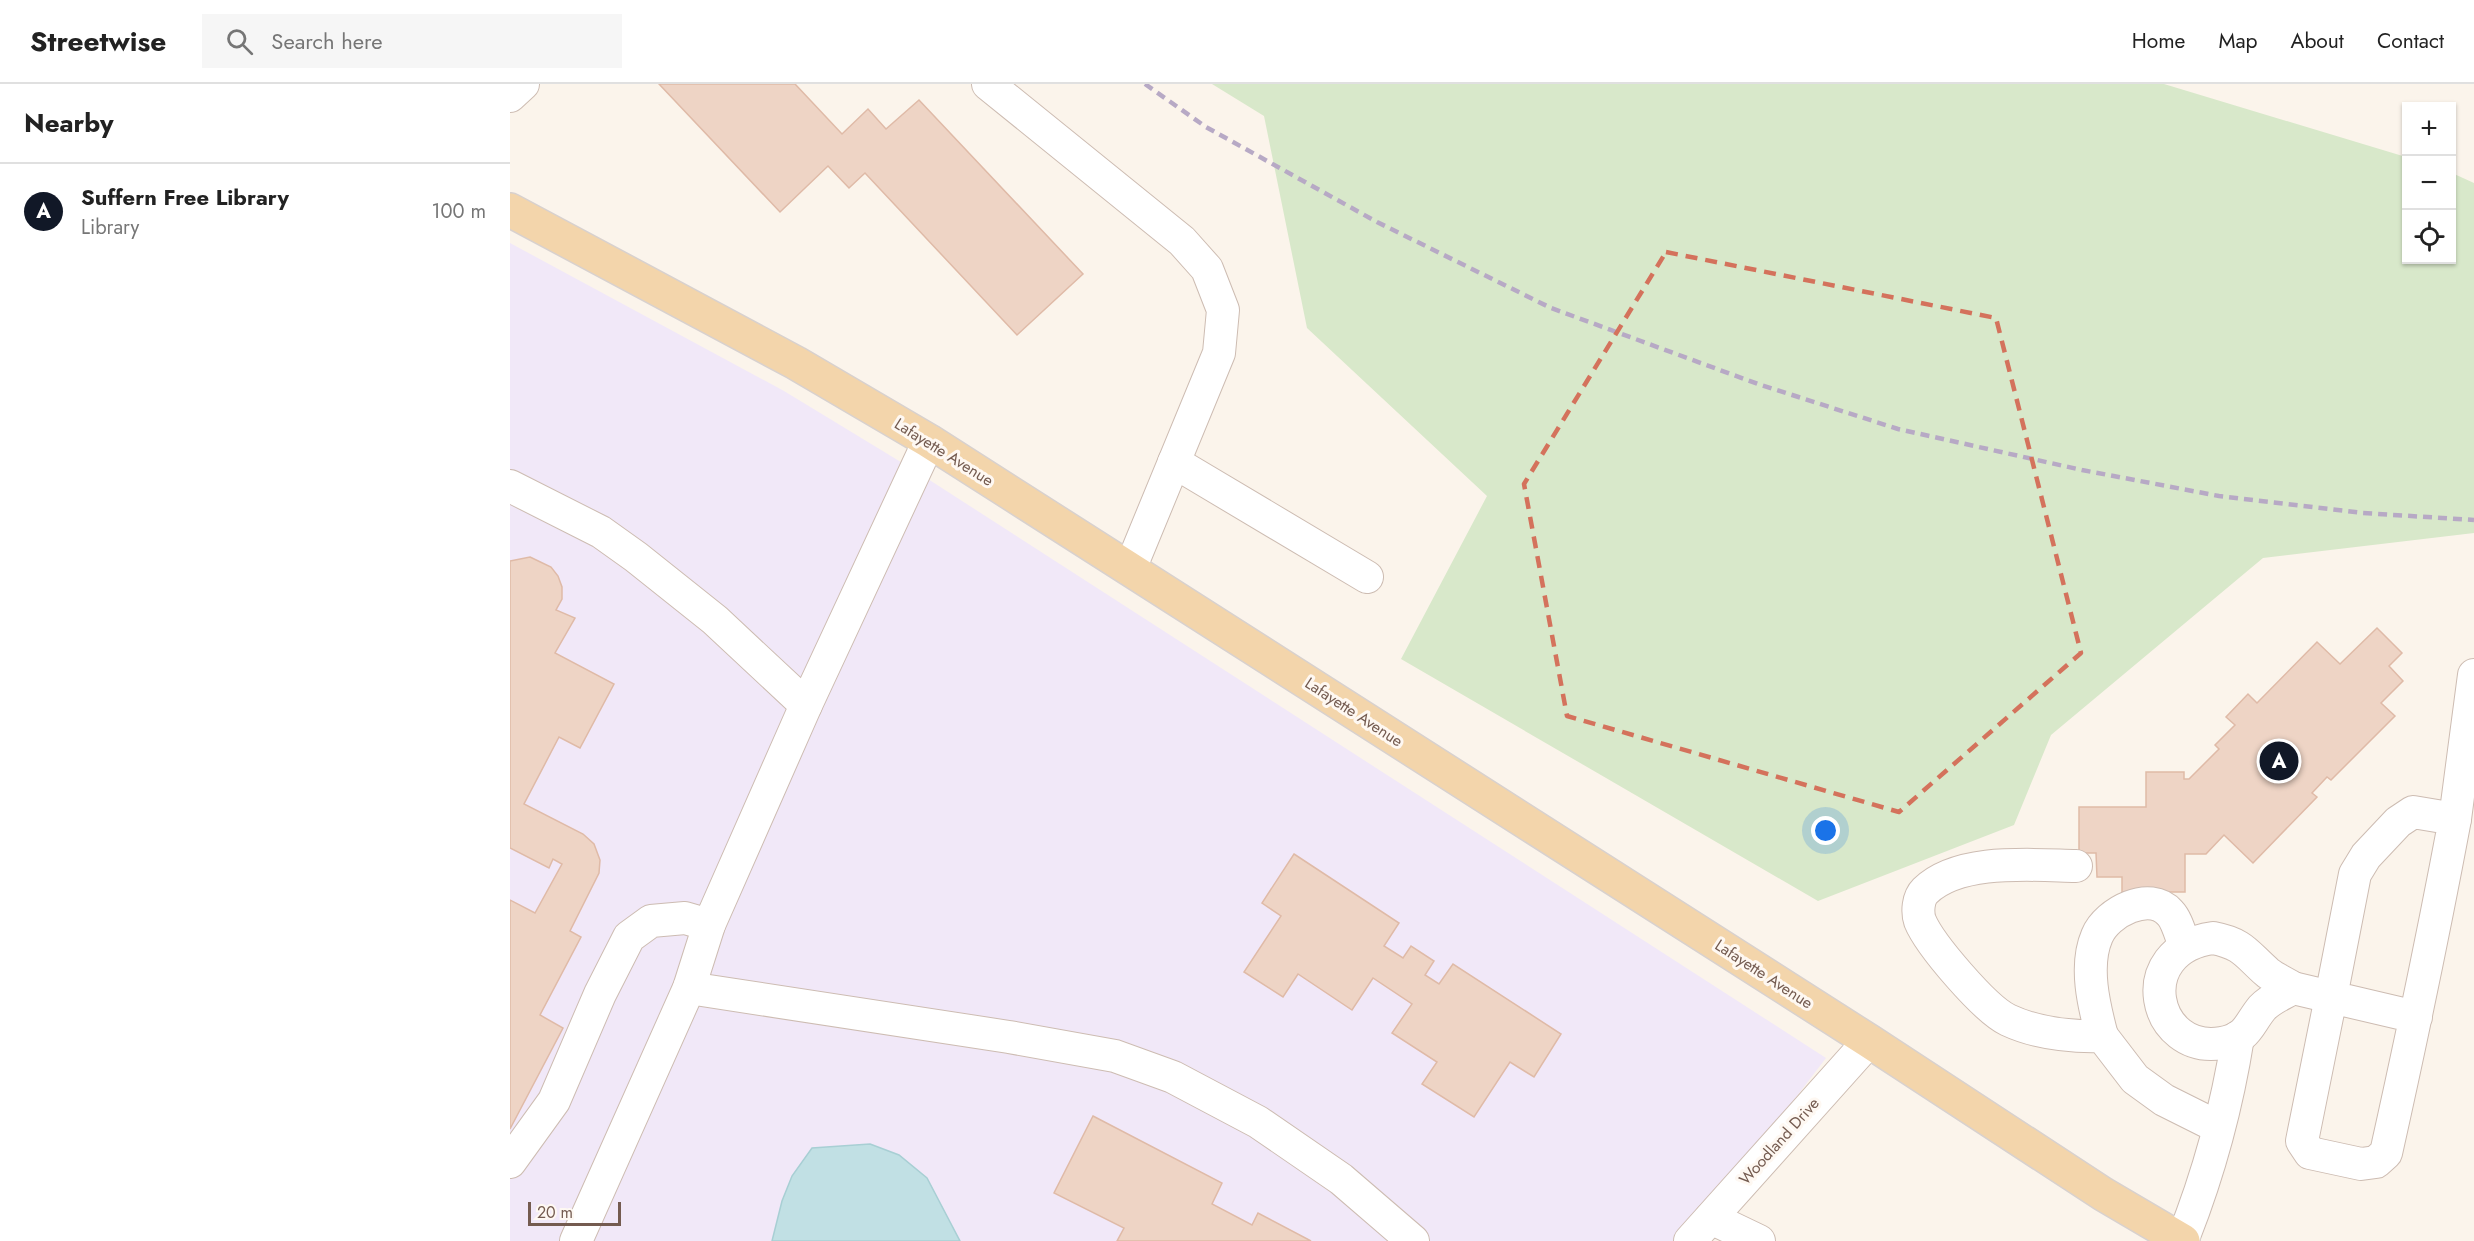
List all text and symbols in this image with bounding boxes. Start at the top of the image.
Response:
search box [202,14,622,68]
text: Streetwise [30,21,166,62]
icon: search [223,25,256,58]
text: Search here [271,25,383,57]
text: Home [2132,26,2185,56]
text: Map [2218,26,2258,56]
text: About [2291,26,2344,56]
text: Contact [2377,26,2444,56]
map controls [2402,102,2456,264]
button: + [2402,102,2456,156]
text: Nearby [24,104,113,142]
button: − [2402,156,2456,210]
text: Suffern Free Library [81,181,289,213]
text: A [36,197,51,226]
text: 100 m [431,197,486,226]
button: locate [2402,210,2456,264]
text: Library [81,213,139,242]
street label: Lafayette Avenue [890,412,998,492]
street label: Lafayette Avenue [1300,672,1408,752]
pin: A [2260,738,2298,784]
your location [1811,816,1840,845]
street label: Lafayette Avenue [1710,934,1818,1014]
street label: Woodland Drive [1734,1092,1824,1190]
scale bar [528,1199,621,1226]
text: 20 m [537,1201,573,1224]

